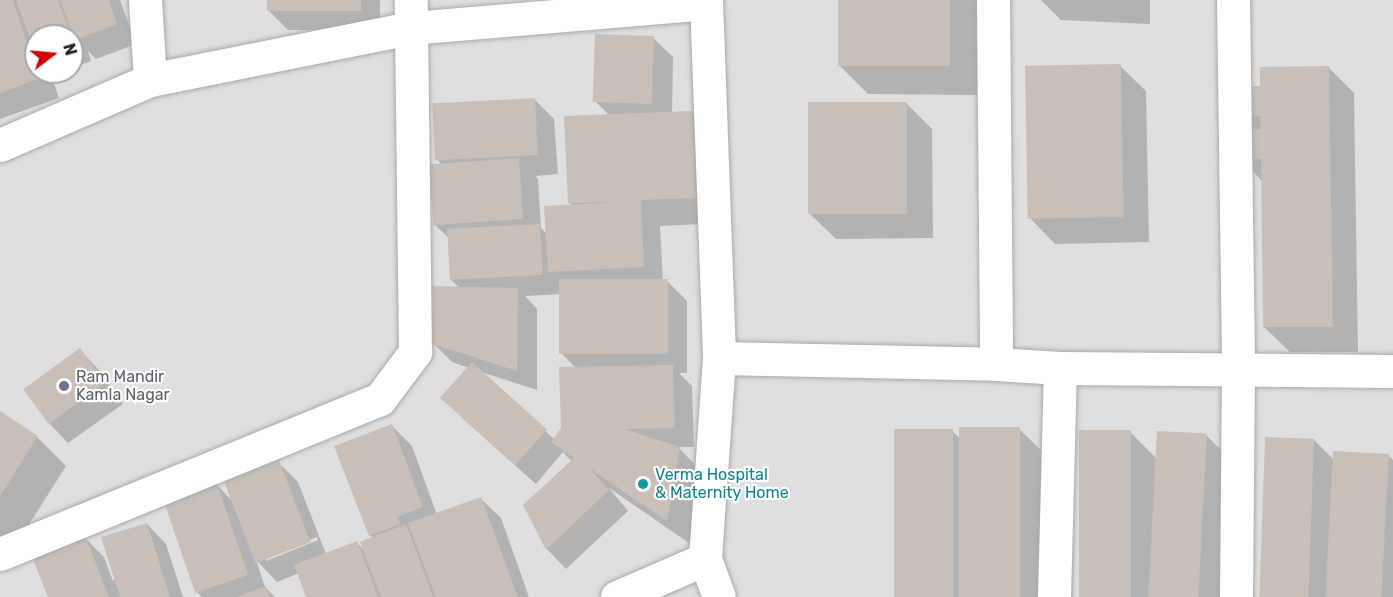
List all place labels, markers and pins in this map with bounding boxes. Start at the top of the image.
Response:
place label: Ram Mandir Kamla Nagar [76,367,170,405]
marker: Ram Mandir Kamla Nagar [57,379,71,393]
place label: Verma Hospital & Maternity Home [655,465,789,503]
marker: Verma Hospital & Maternity Home [636,477,650,491]

